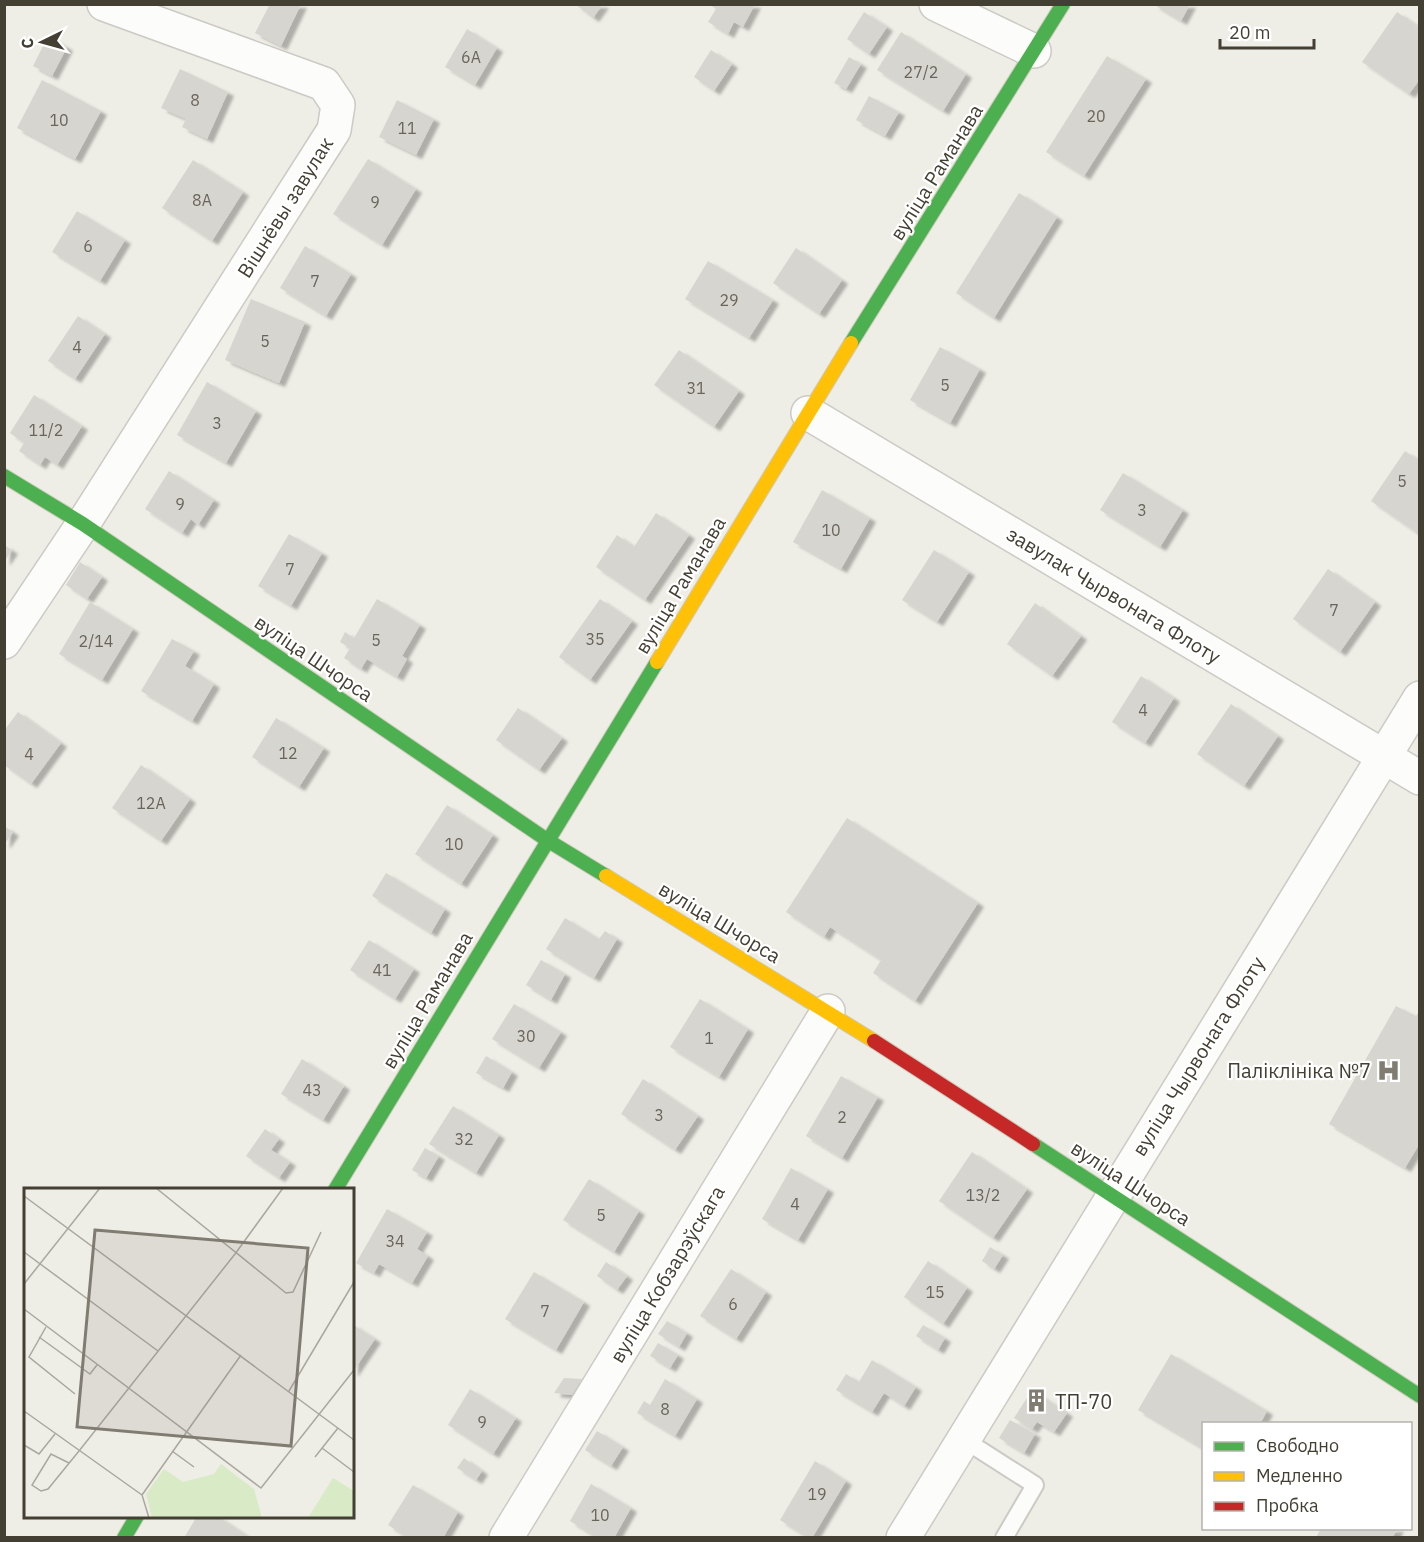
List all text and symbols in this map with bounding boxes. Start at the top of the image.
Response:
north arrow [12,12,72,72]
scale bar [1220,12,1314,50]
text: 20 m [1229,21,1271,44]
text: С [17,37,37,49]
house number: 6А [461,47,481,67]
house number: 27/2 [904,62,938,82]
house number: 8 [190,90,200,110]
street label: вуліца Раманава [883,99,989,245]
house number: 20 [1086,106,1106,126]
house number: 10 [49,110,69,130]
house number: 11 [397,118,417,138]
street label: Вішнёвы завулак [231,131,339,283]
house number: 8А [192,190,212,210]
house number: 9 [370,192,380,212]
house number: 6 [83,236,93,256]
house number: 7 [310,271,320,291]
house number: 29 [719,290,739,310]
house number: 5 [260,331,270,351]
house number: 4 [72,337,82,357]
house number: 5 [940,375,950,395]
house number: 31 [686,378,706,398]
house number: 3 [212,413,222,433]
house number: 11/2 [29,420,63,440]
house number: 5 [1397,471,1407,491]
house number: 9 [175,494,185,514]
house number: 3 [1137,500,1147,520]
street label: вуліца Раманава [628,511,732,659]
house number: 10 [821,520,841,540]
street label: завулак Чырвонага Флоту [1002,520,1226,670]
house number: 7 [285,559,295,579]
house number: 7 [1329,600,1339,620]
street label: вуліца Шчорса [249,608,379,708]
house number: 35 [585,629,605,649]
house number: 5 [371,630,381,650]
house number: 2/14 [79,631,113,651]
house number: 4 [1138,700,1148,720]
house number: 12 [278,743,298,763]
house number: 4 [24,744,34,764]
house number: 12А [136,793,166,813]
house number: 10 [444,834,464,854]
street label: вуліца Шчорса [654,875,786,969]
street label: вуліца Раманава [375,926,479,1074]
street label: вуліца Чырвонага Флоту [1125,951,1271,1161]
house number: 41 [372,960,392,980]
house number: 30 [516,1026,536,1046]
house number: 1 [704,1028,714,1048]
place label: Паліклініка №7 [1227,1057,1371,1084]
hospital icon: Паліклініка №7 [1376,1057,1402,1083]
house number: 43 [302,1080,322,1100]
house number: 3 [654,1105,664,1125]
house number: 2 [837,1107,847,1127]
house number: 32 [454,1129,474,1149]
street label: вуліца Шчорса [1066,1134,1196,1232]
street label: вуліца Кобзарэўскага [603,1180,731,1368]
house number: 13/2 [966,1185,1000,1205]
inset map [24,1188,354,1518]
house number: 4 [790,1194,800,1214]
house number: 5 [596,1205,606,1225]
house number: 34 [385,1231,405,1251]
house number: 15 [925,1282,945,1302]
house number: 6 [728,1294,738,1314]
house number: 7 [540,1301,550,1321]
building icon: ТП-70 [1024,1388,1050,1414]
place label: ТП-70 [1055,1388,1112,1415]
house number: 8 [660,1399,670,1419]
house number: 9 [477,1412,487,1432]
legend [1202,1422,1412,1530]
text: Свободно [1256,1434,1339,1457]
text: Медленно [1256,1464,1343,1487]
house number: 19 [807,1484,827,1504]
text: Пробка [1256,1494,1319,1517]
house number: 10 [590,1505,610,1525]

